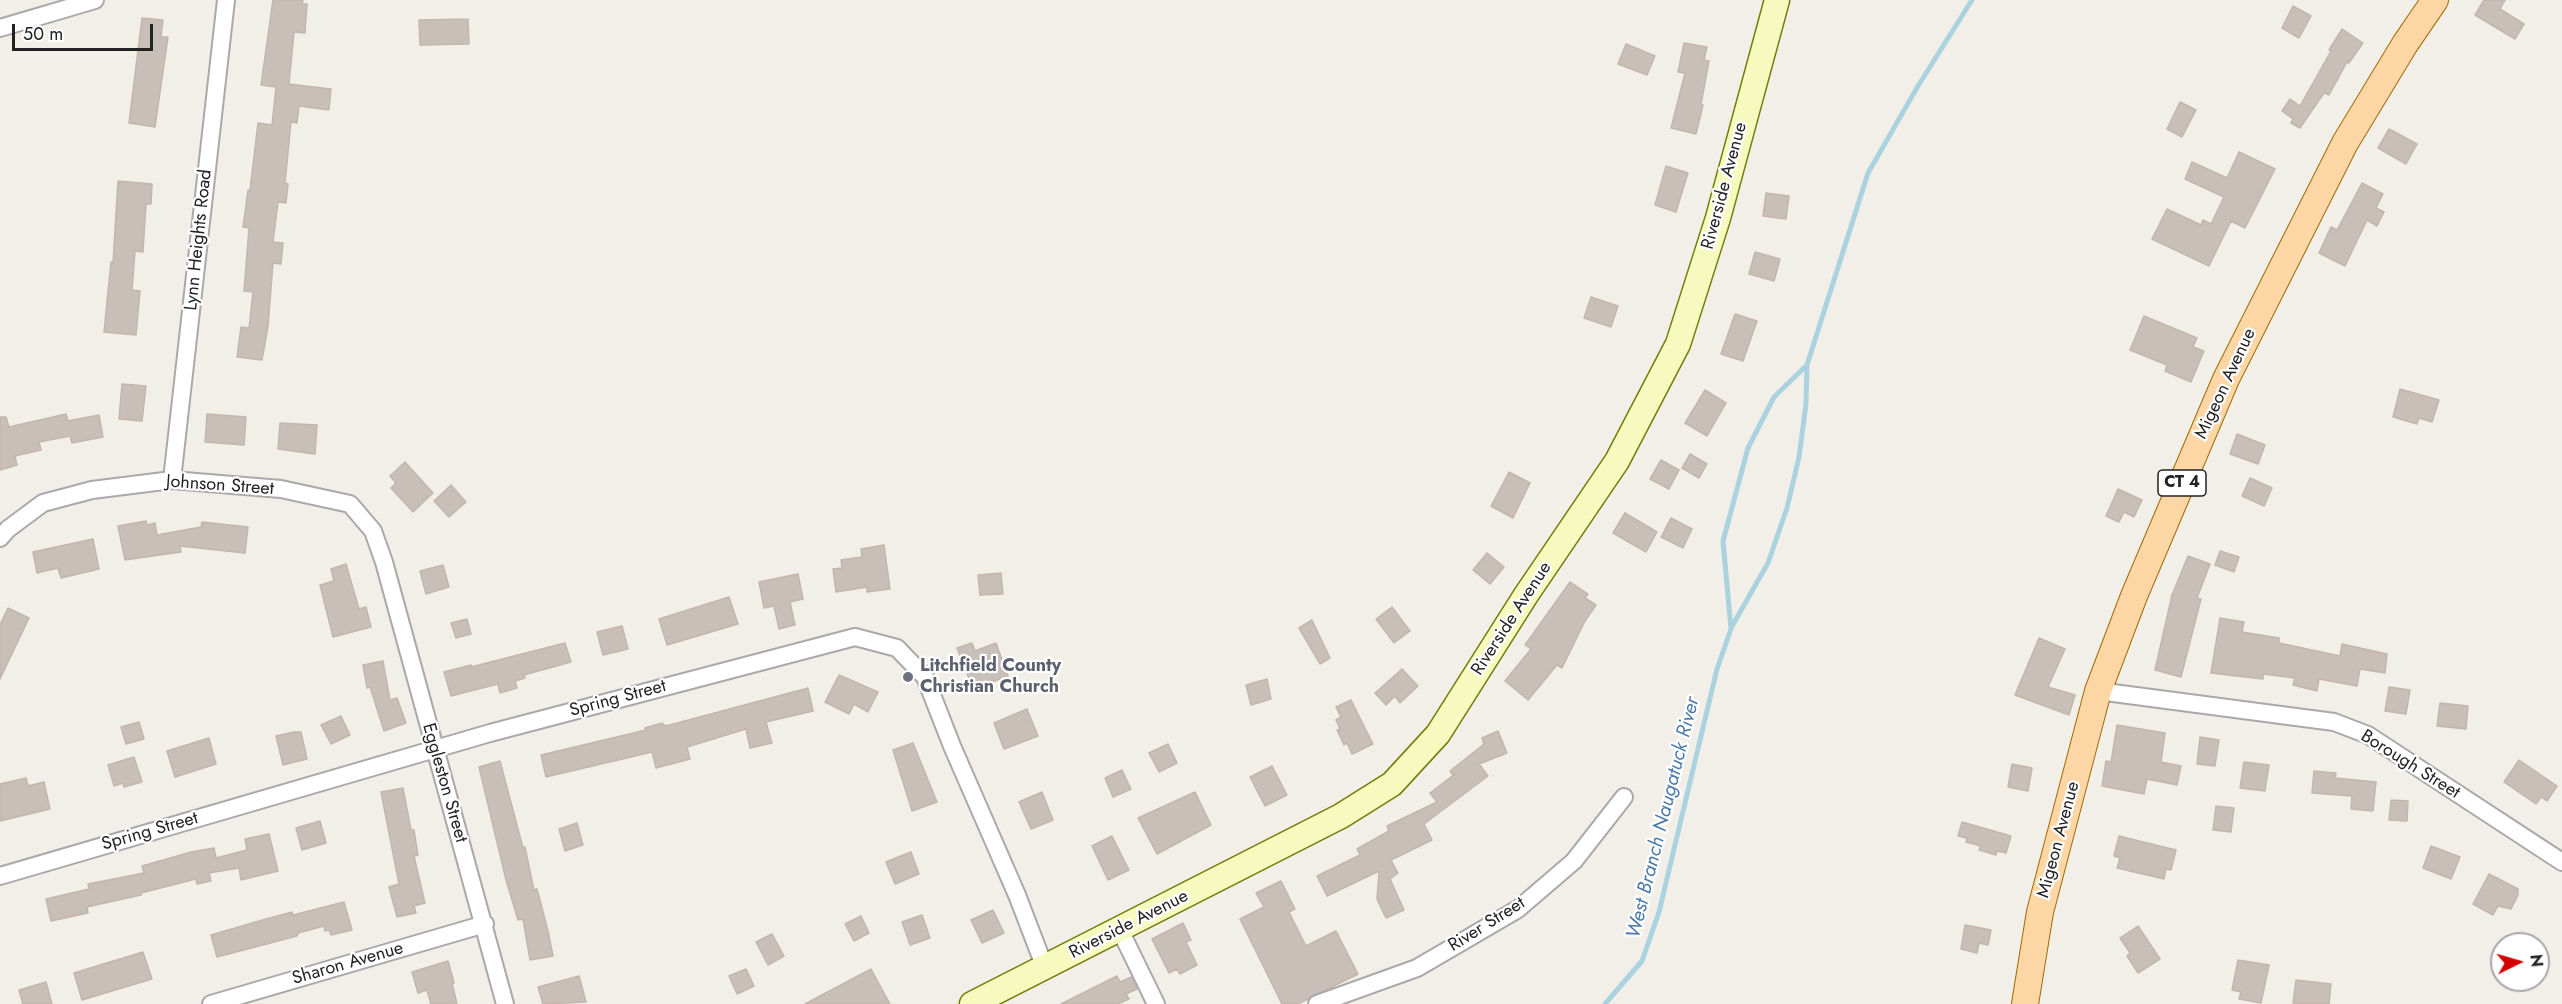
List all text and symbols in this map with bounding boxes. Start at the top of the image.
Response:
scale bar [15,12,156,50]
text: 50 m [23,21,63,47]
street label: Riverside Avenue [1698,120,1752,252]
street label: Lynn Heights Road [181,168,217,312]
street label: Migeon Avenue [2191,325,2261,443]
road number: CT 4 [2158,470,2206,496]
street label: Johnson Street [165,471,275,501]
street label: Riverside Avenue [1467,558,1557,680]
place label: Litchfield County Christian Church [920,656,1061,698]
marker: Litchfield County Christian Church [901,670,915,684]
street label: Spring Street [567,676,669,722]
water label: West Branch Naugatuck River [1622,695,1706,941]
street label: Eggleston Street [417,721,471,845]
street label: Borough Street [2356,726,2464,804]
street label: Migeon Avenue [2033,779,2085,901]
street label: Spring Street [99,808,201,856]
street label: Riverside Avenue [1066,886,1192,964]
street label: River Street [1445,893,1529,957]
north arrow [2490,932,2550,992]
street label: Sharon Avenue [290,938,406,990]
text: N [2524,953,2548,968]

